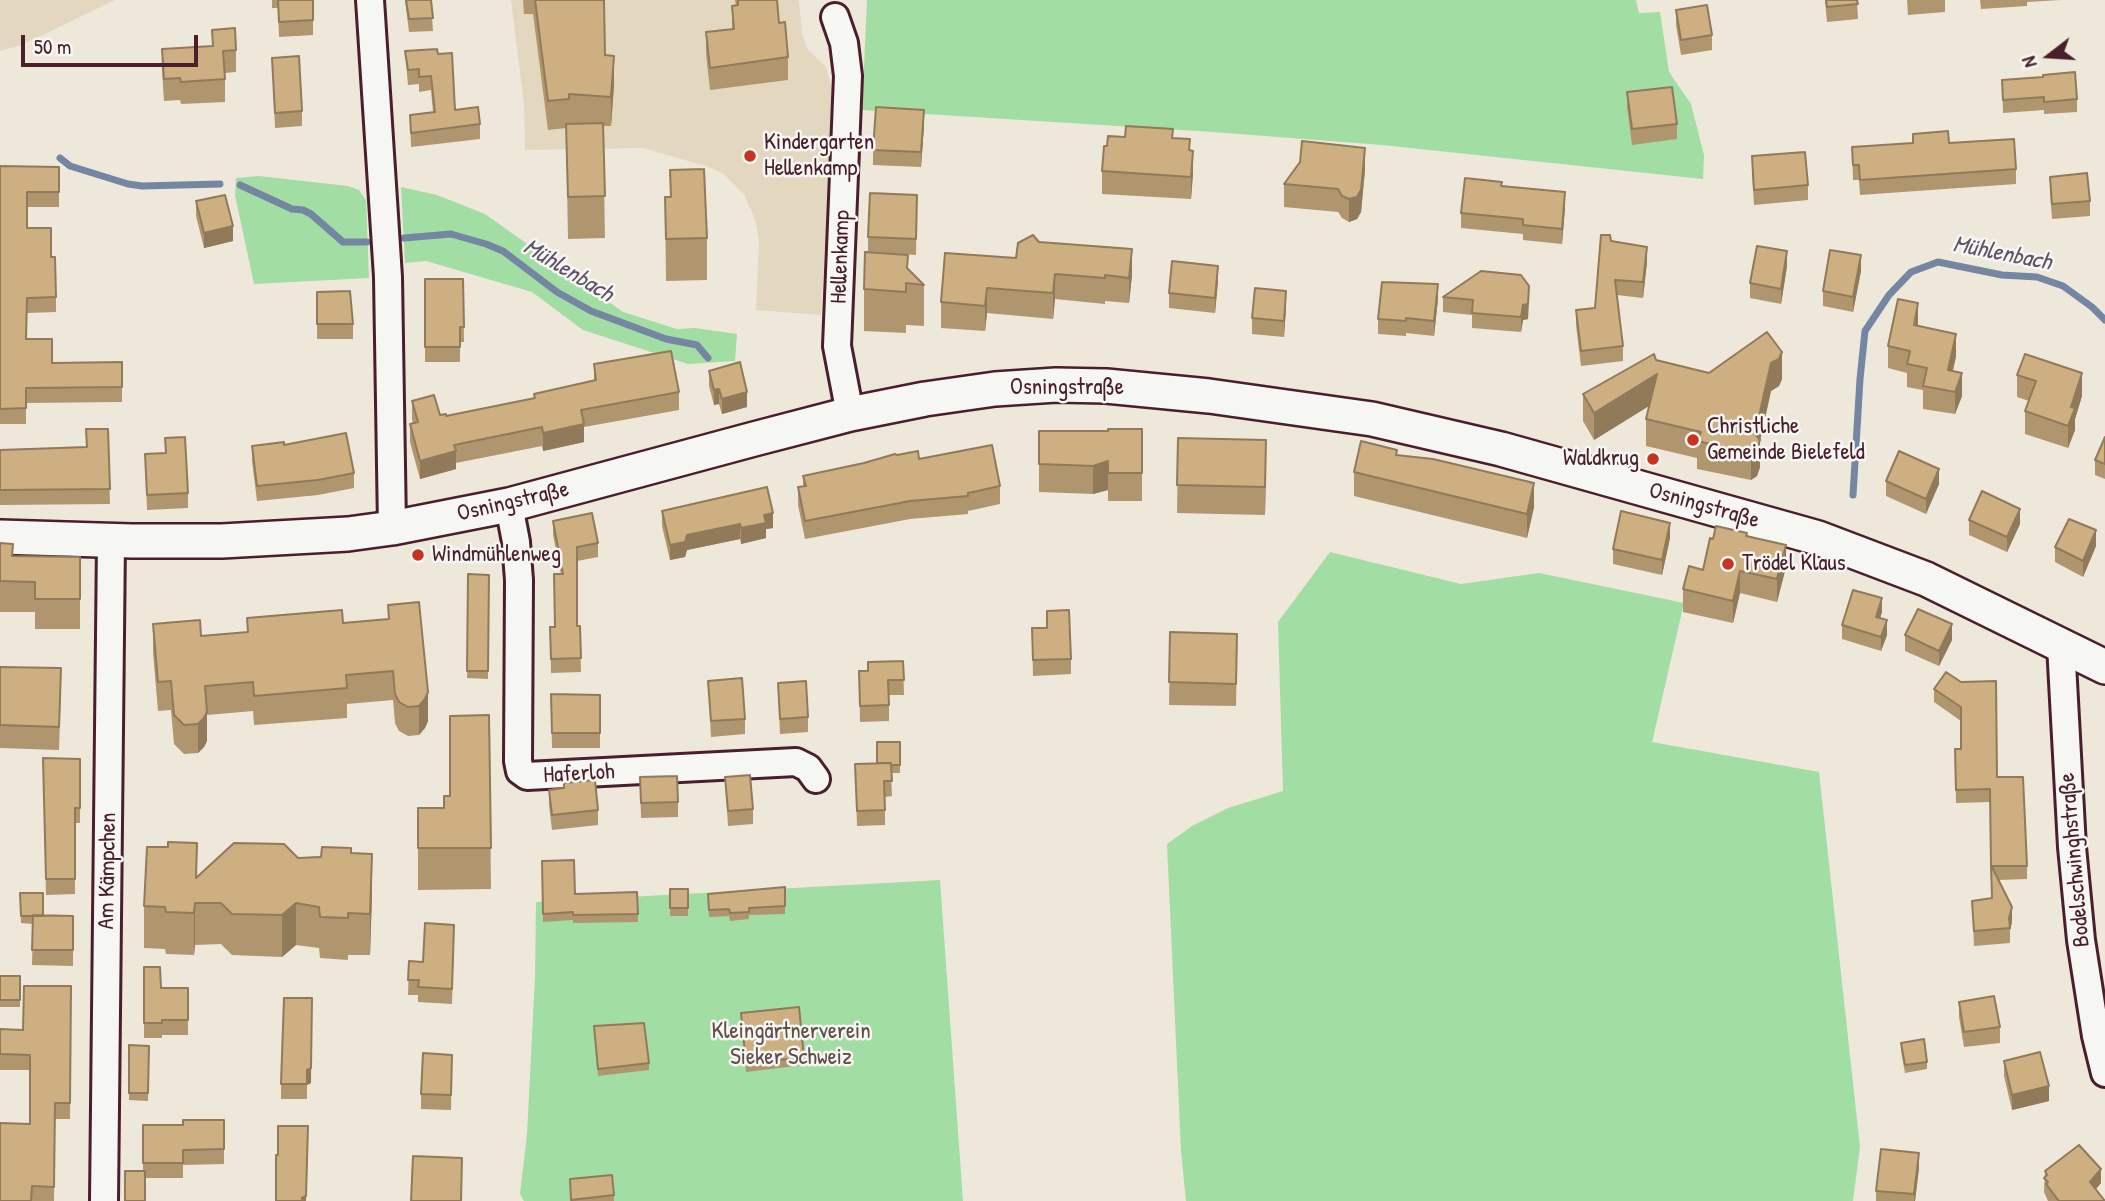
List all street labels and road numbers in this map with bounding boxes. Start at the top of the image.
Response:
street label: Hellenkamp [826,210,856,304]
street label: Osningstraße [1010,374,1124,402]
street label: Osningstraße [454,476,572,528]
street label: Osningstraße [1646,477,1762,535]
street label: Haferloh [543,758,615,790]
street label: Bodelschwinghstraße [2054,772,2096,948]
street label: Am Kämpchen [93,812,123,930]

